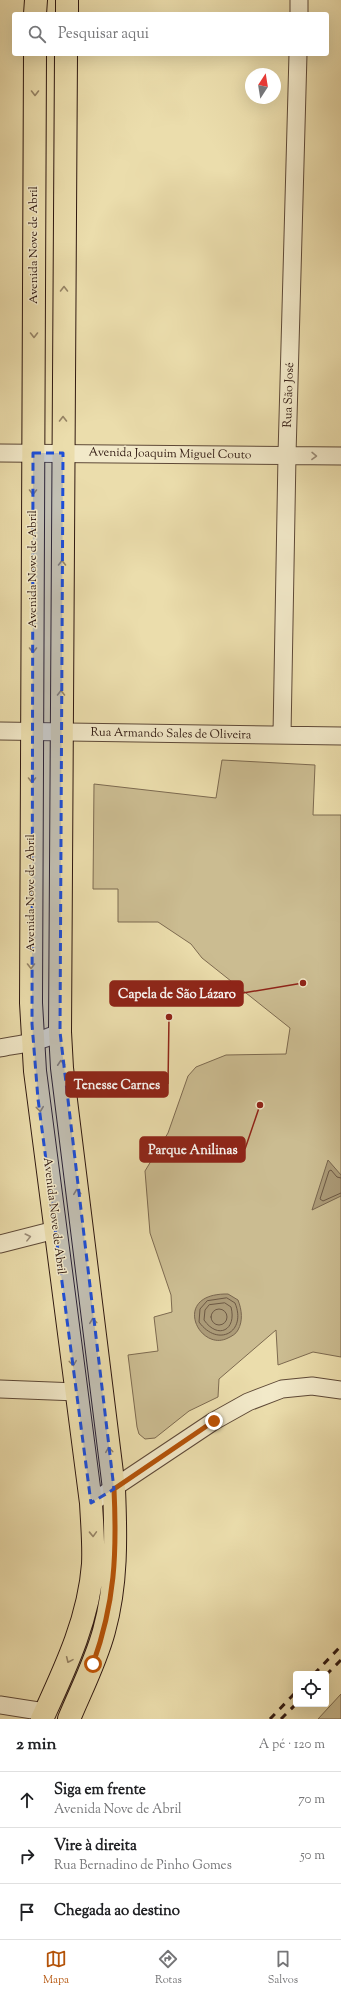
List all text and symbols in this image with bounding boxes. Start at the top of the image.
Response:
search box [12,12,329,56]
icon: search [26,23,48,45]
text: Pesquisar aqui [58,24,149,45]
north arrow [245,68,281,104]
one-way arrow [31,90,39,96]
street label: Avenida Nove de Abril [25,185,43,304]
one-way arrow [60,286,68,292]
one-way arrow [30,332,38,338]
street label: Rua São José [279,362,299,428]
one-way arrow [59,416,67,422]
street label: Avenida Joaquim Miguel Couto [88,444,252,464]
one-way arrow [311,452,317,460]
one-way arrow [29,489,37,495]
street label: Avenida Nove de Abril [24,509,42,628]
one-way arrow [58,560,66,566]
one-way arrow [28,647,37,653]
one-way arrow [57,690,66,696]
street label: Rua Armando Sales de Oliveira [90,724,252,744]
one-way arrow [28,777,36,783]
street label: Avenida Nove de Abril [22,833,40,952]
one-way arrow [27,963,35,969]
callout: Capela de São Lázaro [110,981,243,1006]
text: Capela de São Lázaro [118,986,236,1004]
one-way arrow [57,1060,66,1066]
callout: Tenesse Carnes [66,1072,168,1097]
text: Tenesse Carnes [74,1077,160,1095]
one-way arrow [35,1106,44,1112]
callout: Parque Anilinas [140,1137,245,1162]
text: Parque Anilinas [148,1142,238,1160]
street label: Avenida Nove de Abril [38,1156,70,1276]
one-way arrow [73,1189,82,1195]
one-way arrow [24,1233,31,1242]
one-way arrow [89,1318,98,1324]
one-way arrow [68,1360,77,1366]
route end [205,1412,223,1430]
one-way arrow [105,1447,114,1453]
one-way arrow [88,1531,97,1537]
route start [84,1655,102,1673]
one-way arrow [66,1656,74,1664]
map controls [293,1671,329,1707]
button: locate [293,1671,329,1707]
text: 2 min [16,1733,57,1757]
text: A pé · 120 m [259,1736,325,1754]
text: Siga em frente [54,1780,146,1801]
icon: ahead [16,1789,38,1811]
text: 70 m [298,1791,325,1809]
text: Avenida Nove de Abril [54,1801,182,1819]
text: Vire à direita [54,1836,137,1857]
icon: right [16,1845,38,1867]
text: 50 m [300,1847,325,1865]
text: Rua Bernadino de Pinho Gomes [54,1857,232,1875]
icon: arrive [16,1901,38,1923]
text: Chegada ao destino [54,1901,180,1922]
tab: Mapa [43,1948,69,1988]
tab: Rotas [155,1948,182,1988]
tab: Salvos [268,1948,298,1988]

